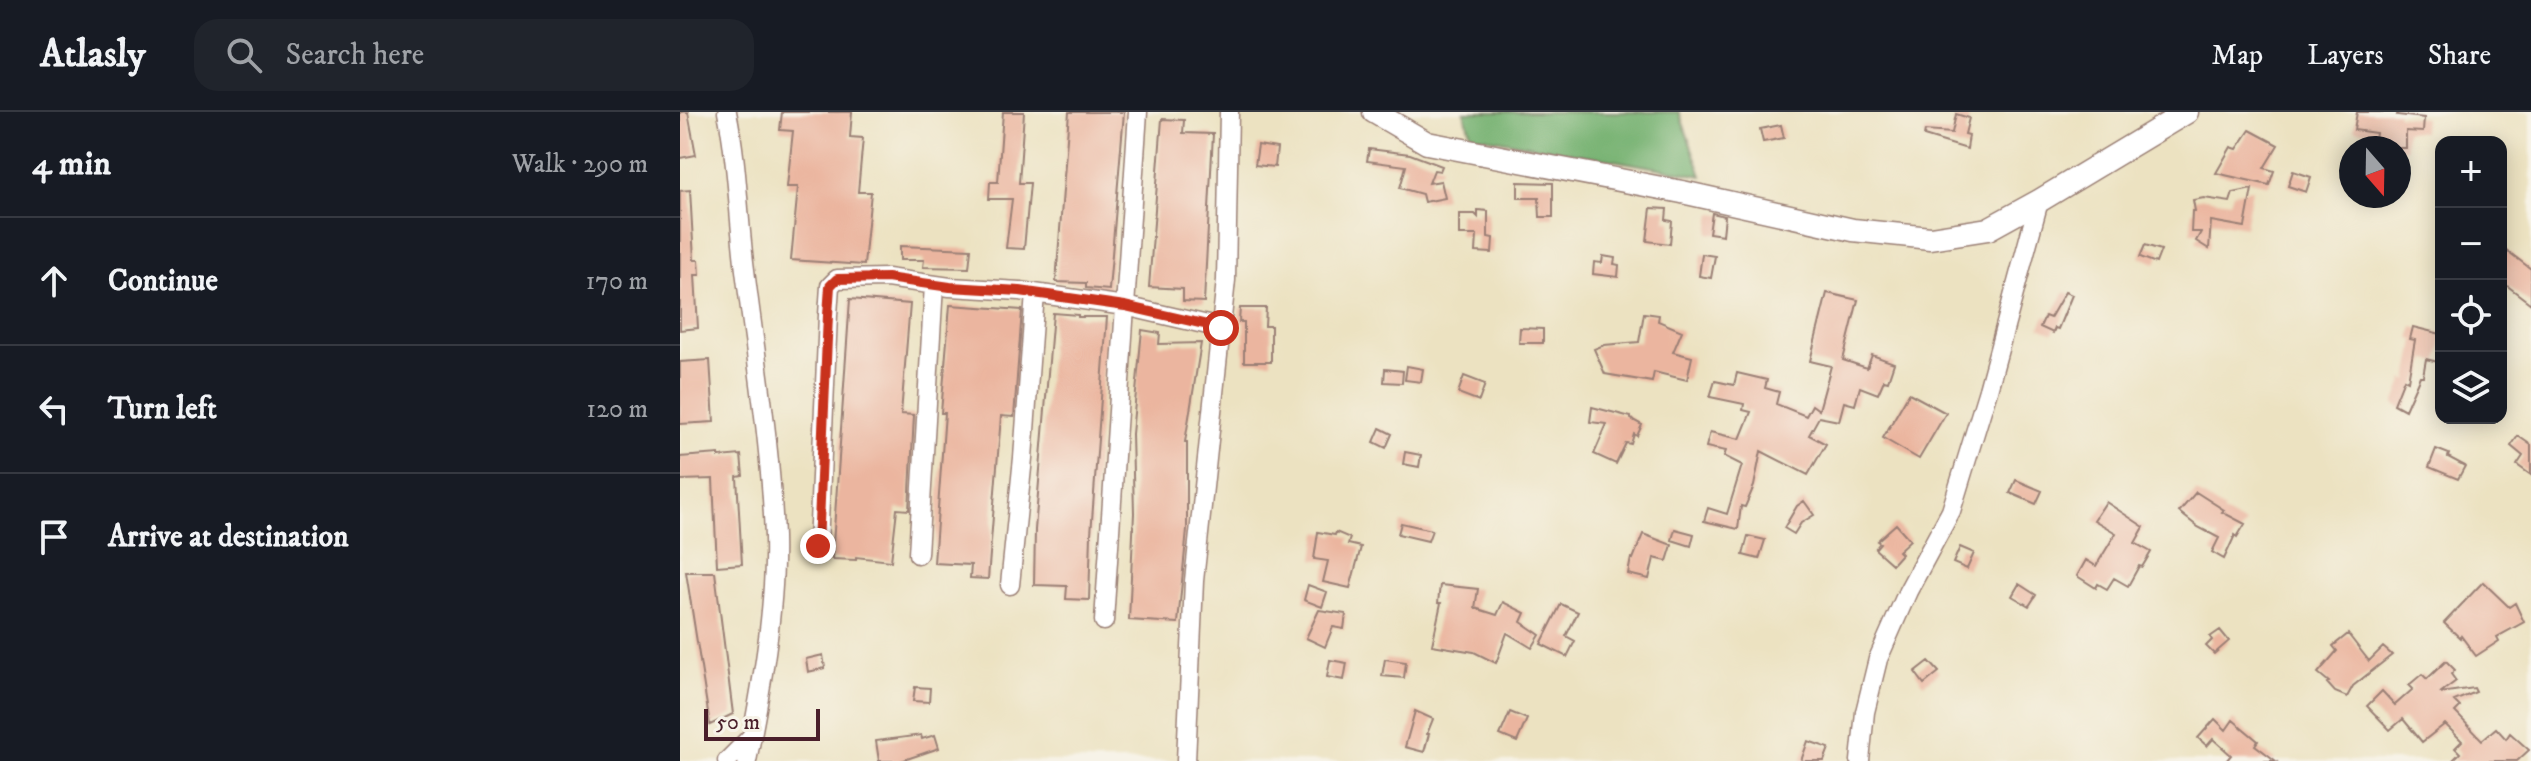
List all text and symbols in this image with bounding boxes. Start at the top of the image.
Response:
search box [194,19,754,91]
text: Atlasly [40,31,146,79]
icon: search [222,33,266,77]
text: Search here [286,37,424,74]
text: Map [2212,38,2263,73]
text: Layers [2307,38,2384,73]
text: Share [2428,38,2491,73]
north arrow [2339,136,2411,208]
map controls [2435,136,2507,424]
button: + [2435,136,2507,208]
text: 4 min [32,143,111,185]
text: Walk · 290 m [512,148,648,181]
button: − [2435,208,2507,280]
icon: ahead [32,259,76,303]
text: Continue [108,263,218,300]
text: 170 m [586,265,648,298]
button: locate [2435,280,2507,352]
route start [1203,310,1239,346]
button: layers [2435,352,2507,424]
icon: left [32,387,76,431]
text: Turn left [108,391,217,428]
text: 120 m [587,393,648,426]
icon: arrive [32,515,76,559]
text: Arrive at destination [108,519,349,556]
route end [800,528,836,564]
scale bar [704,705,820,741]
text: 50 m [716,709,760,736]

